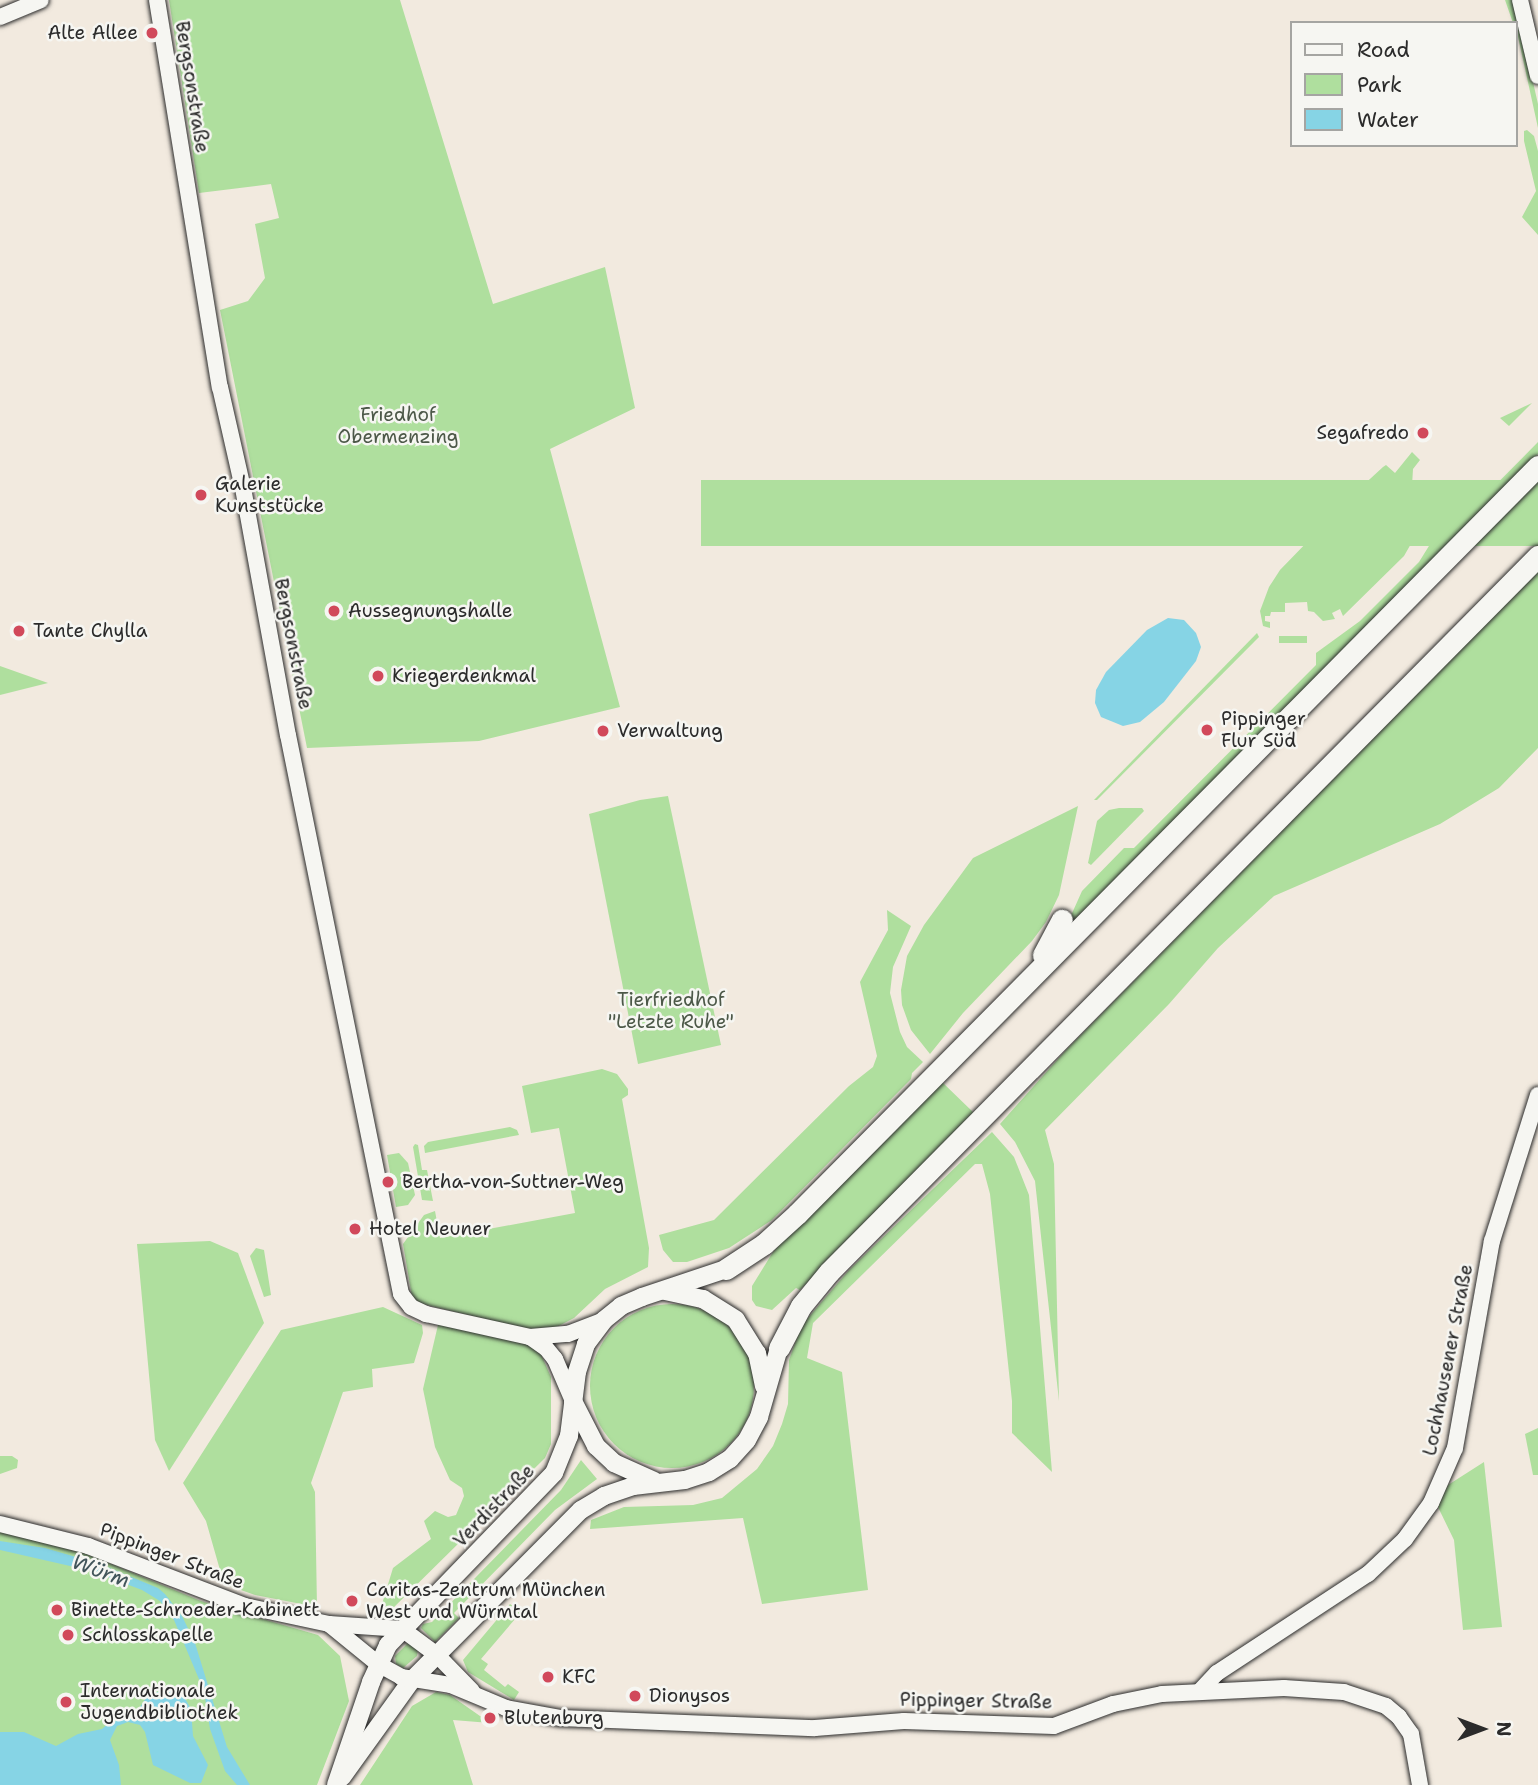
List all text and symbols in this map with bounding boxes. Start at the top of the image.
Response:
street label: Bergsonstraße [170,20,214,154]
legend [1290,21,1517,147]
place label: Alte Allee [47,22,138,44]
marker: Alte Allee [144,25,160,41]
text: Road [1357,36,1410,64]
text: Park [1357,71,1402,99]
text: Water [1357,106,1419,134]
park label: Friedhof Obermenzing [337,404,459,448]
place label: Segafredo [1316,422,1409,444]
marker: Segafredo [1415,425,1431,441]
place label: Galerie Kunststücke [215,473,324,517]
marker: Galerie Kunststücke [193,487,209,503]
street label: Bergsonstraße [269,577,317,711]
place label: Aussegnungshalle [348,600,513,622]
marker: Aussegnungshalle [326,603,342,619]
place label: Tante Chylla [33,620,148,642]
marker: Tante Chylla [11,623,27,639]
place label: Kriegerdenkmal [392,665,536,687]
marker: Kriegerdenkmal [370,668,386,684]
place label: Pippinger Flur Süd [1221,708,1306,752]
place label: Verwaltung [617,720,723,742]
marker: Pippinger Flur Süd [1199,722,1215,738]
marker: Verwaltung [595,723,611,739]
park label: Tierfriedhof "Letzte Ruhe" [608,989,734,1033]
place label: Bertha-von-Suttner-Weg [402,1171,624,1193]
marker: Bertha-von-Suttner-Weg [380,1174,396,1190]
place label: Hotel Neuner [369,1218,491,1240]
marker: Hotel Neuner [347,1221,363,1237]
street label: Lochhausener Straße [1418,1262,1478,1458]
street label: Verdistraße [449,1460,539,1552]
street label: Pippinger Straße [97,1518,247,1594]
water label: Würm [69,1549,133,1593]
place label: Caritas-Zentrum München West und Würmtal [366,1579,605,1623]
marker: Caritas-Zentrum München West und Würmtal [344,1593,360,1609]
place label: Binette-Schroeder-Kabinett [71,1599,319,1621]
marker: Binette-Schroeder-Kabinett [49,1602,65,1618]
place label: Schlosskapelle [82,1624,213,1646]
marker: Schlosskapelle [60,1627,76,1643]
place label: KFC [562,1666,596,1688]
marker: KFC [540,1669,556,1685]
place label: Internationale Jugendbibliothek [80,1680,238,1724]
place label: Dionysos [649,1685,730,1707]
marker: Dionysos [627,1688,643,1704]
street label: Pippinger Straße [899,1688,1053,1714]
marker: Internationale Jugendbibliothek [58,1694,74,1710]
north arrow [1447,1694,1517,1764]
place label: Blutenburg [504,1707,604,1729]
marker: Blutenburg [482,1710,498,1726]
text: N [1491,1721,1516,1737]

